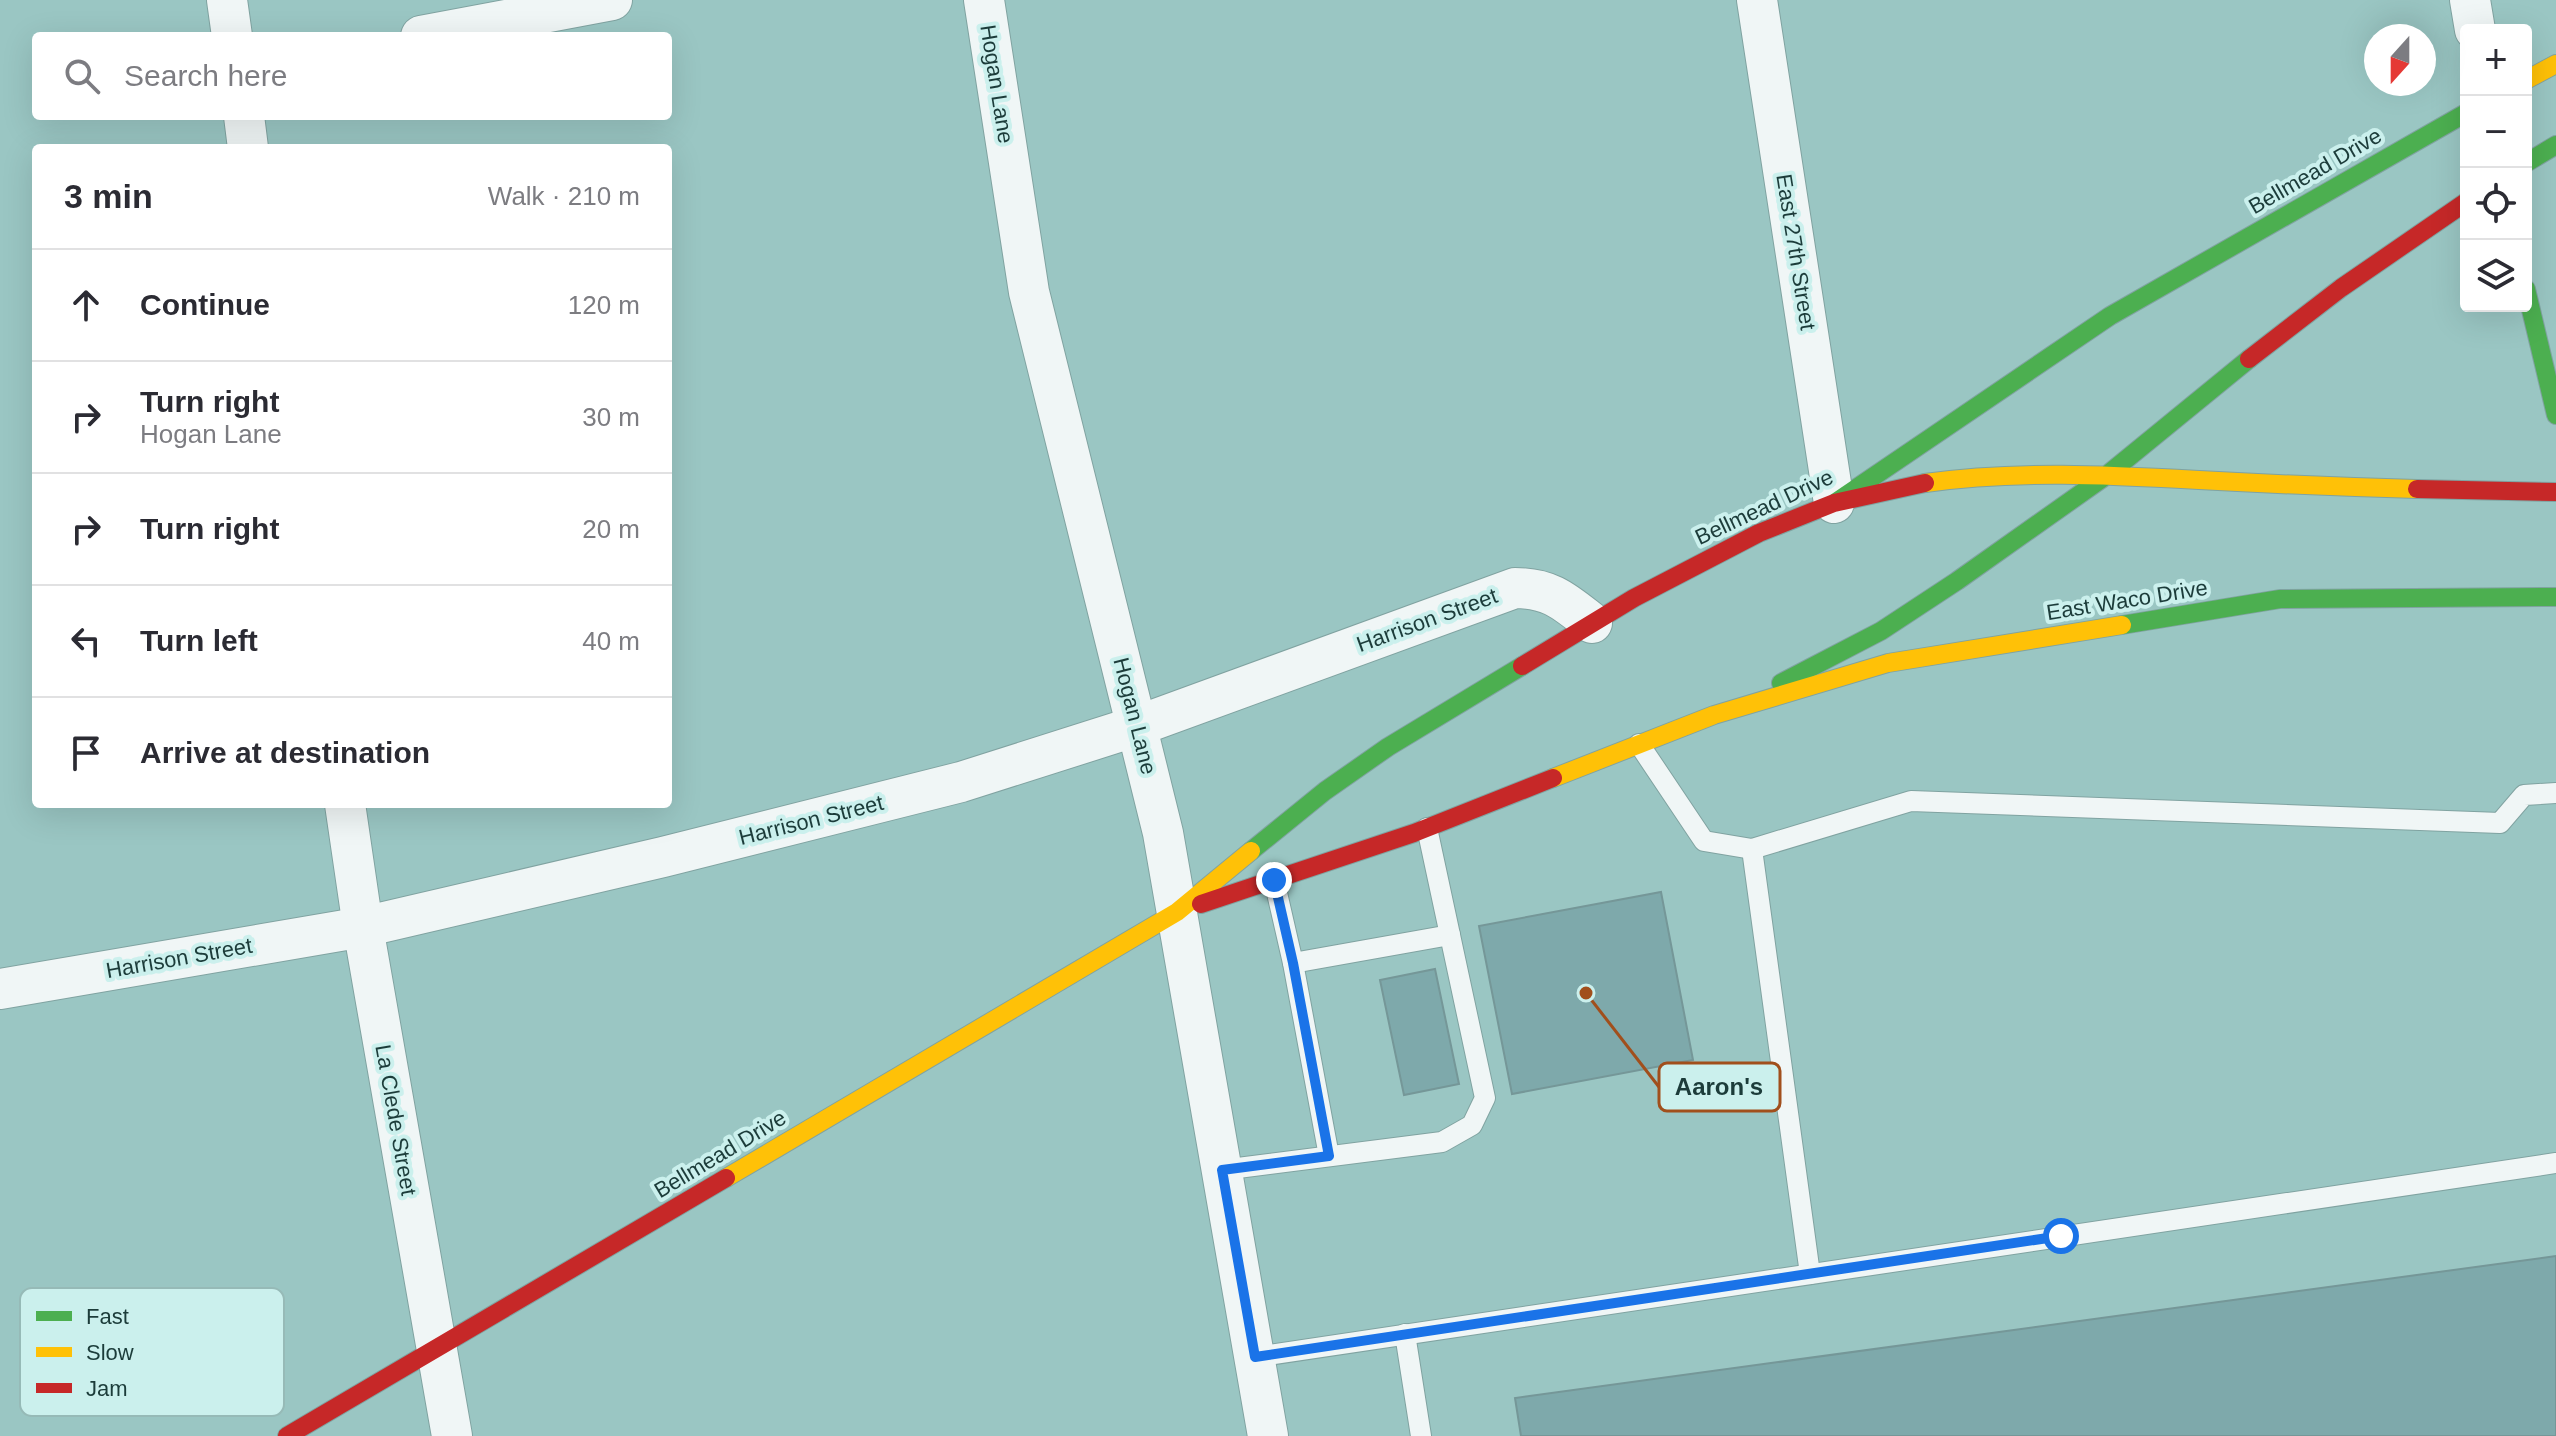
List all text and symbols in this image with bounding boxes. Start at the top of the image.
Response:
street label: Hogan Lane [975,23,1019,145]
north arrow [2364,24,2436,96]
map controls [2460,24,2532,312]
button: + [2460,24,2532,96]
search box [32,32,672,120]
icon: search [60,54,104,98]
text: Search here [124,59,287,92]
button: − [2460,96,2532,168]
street label: Bellmead Drive [2244,123,2386,219]
button: locate [2460,168,2532,240]
street label: East 27th Street [1771,172,1821,332]
text: 3 min [64,177,153,215]
text: Walk · 210 m [488,181,640,211]
button: layers [2460,240,2532,312]
icon: ahead [64,283,108,327]
text: Continue [140,288,270,321]
text: 120 m [568,290,640,320]
text: Turn right [140,385,279,418]
icon: right [64,395,108,439]
text: 30 m [582,402,640,432]
text: Hogan Lane [140,419,282,449]
street label: Bellmead Drive [1691,464,1837,550]
icon: right [64,507,108,551]
text: Turn right [140,512,279,545]
text: 20 m [582,514,640,544]
street label: East Waco Drive [2045,575,2209,625]
street label: Harrison Street [1353,583,1501,657]
icon: left [64,619,108,663]
text: Turn left [140,624,258,657]
text: 40 m [582,626,640,656]
street label: Hogan Lane [1108,655,1162,777]
icon: arrive [64,731,108,775]
text: Arrive at destination [140,736,430,769]
street label: Harrison Street [736,790,886,850]
route end [1256,862,1292,898]
street label: Harrison Street [104,933,254,983]
street label: La Clede Street [370,1043,422,1197]
callout: Aaron's [1659,1063,1780,1111]
text: Aaron's [1675,1073,1763,1100]
street label: Bellmead Drive [650,1105,790,1203]
route start [2043,1218,2079,1254]
legend [20,1288,284,1416]
text: Fast [86,1304,129,1329]
text: Slow [86,1340,134,1365]
text: Jam [86,1376,128,1401]

